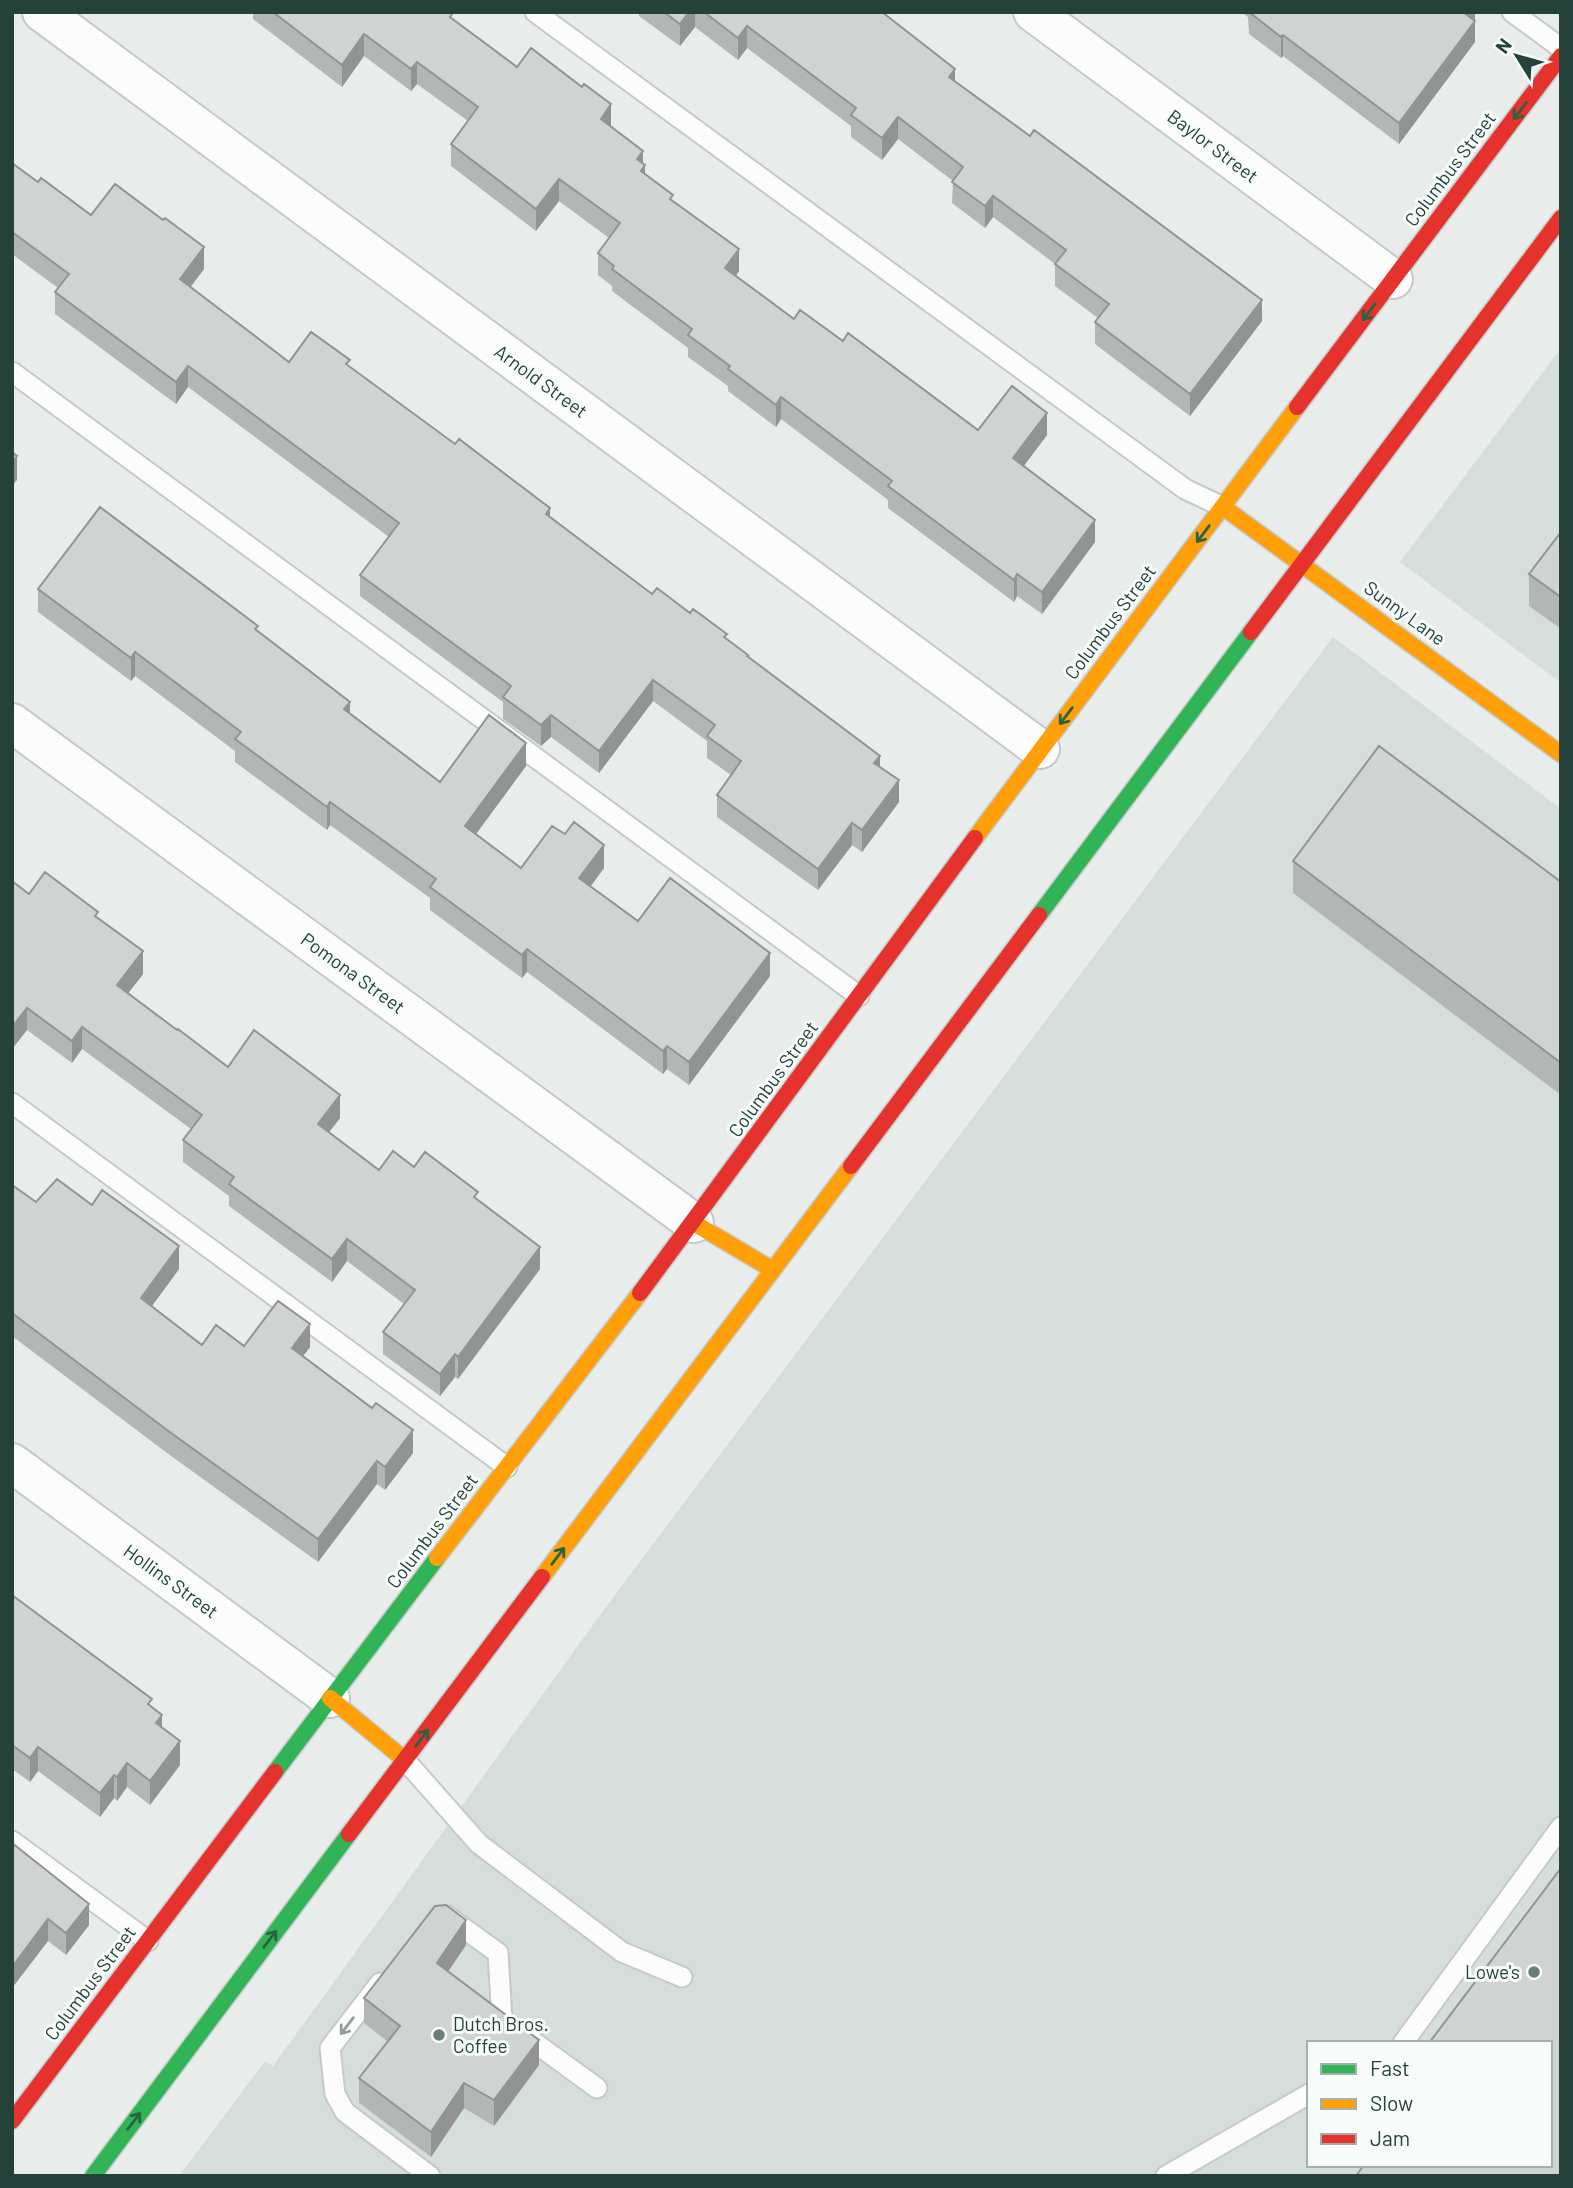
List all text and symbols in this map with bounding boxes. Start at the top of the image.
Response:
north arrow [1482,21,1552,91]
text: N [1490,33,1516,57]
one-way arrow [1512,101,1527,120]
street label: Baylor Street [1163,104,1263,187]
street label: Columbus Street [1399,107,1500,231]
one-way arrow [1361,303,1376,321]
street label: Arnold Street [490,339,592,422]
one-way arrow [1196,524,1211,543]
street label: Columbus Street [1059,560,1160,684]
street label: Sunny Lane [1360,575,1450,650]
one-way arrow [1059,706,1074,724]
street label: Pomona Street [297,927,410,1018]
street label: Columbus Street [723,1016,822,1141]
street label: Columbus Street [381,1469,482,1593]
street label: Hollins Street [119,1539,223,1623]
one-way arrow [551,1547,565,1566]
one-way arrow [414,1729,429,1748]
street label: Columbus Street [39,1921,140,2045]
one-way arrow [263,1931,278,1949]
place label: Lowe's [1465,1960,1520,1983]
marker: Lowe's [1526,1964,1542,1980]
place label: Dutch Bros. Coffee [453,2012,549,2057]
one-way arrow [340,2016,355,2035]
marker: Dutch Bros. Coffee [431,2027,447,2043]
legend [1307,2041,1552,2167]
text: Fast [1370,2055,1410,2080]
text: Slow [1370,2090,1413,2115]
one-way arrow [126,2112,141,2131]
text: Jam [1370,2125,1410,2150]

